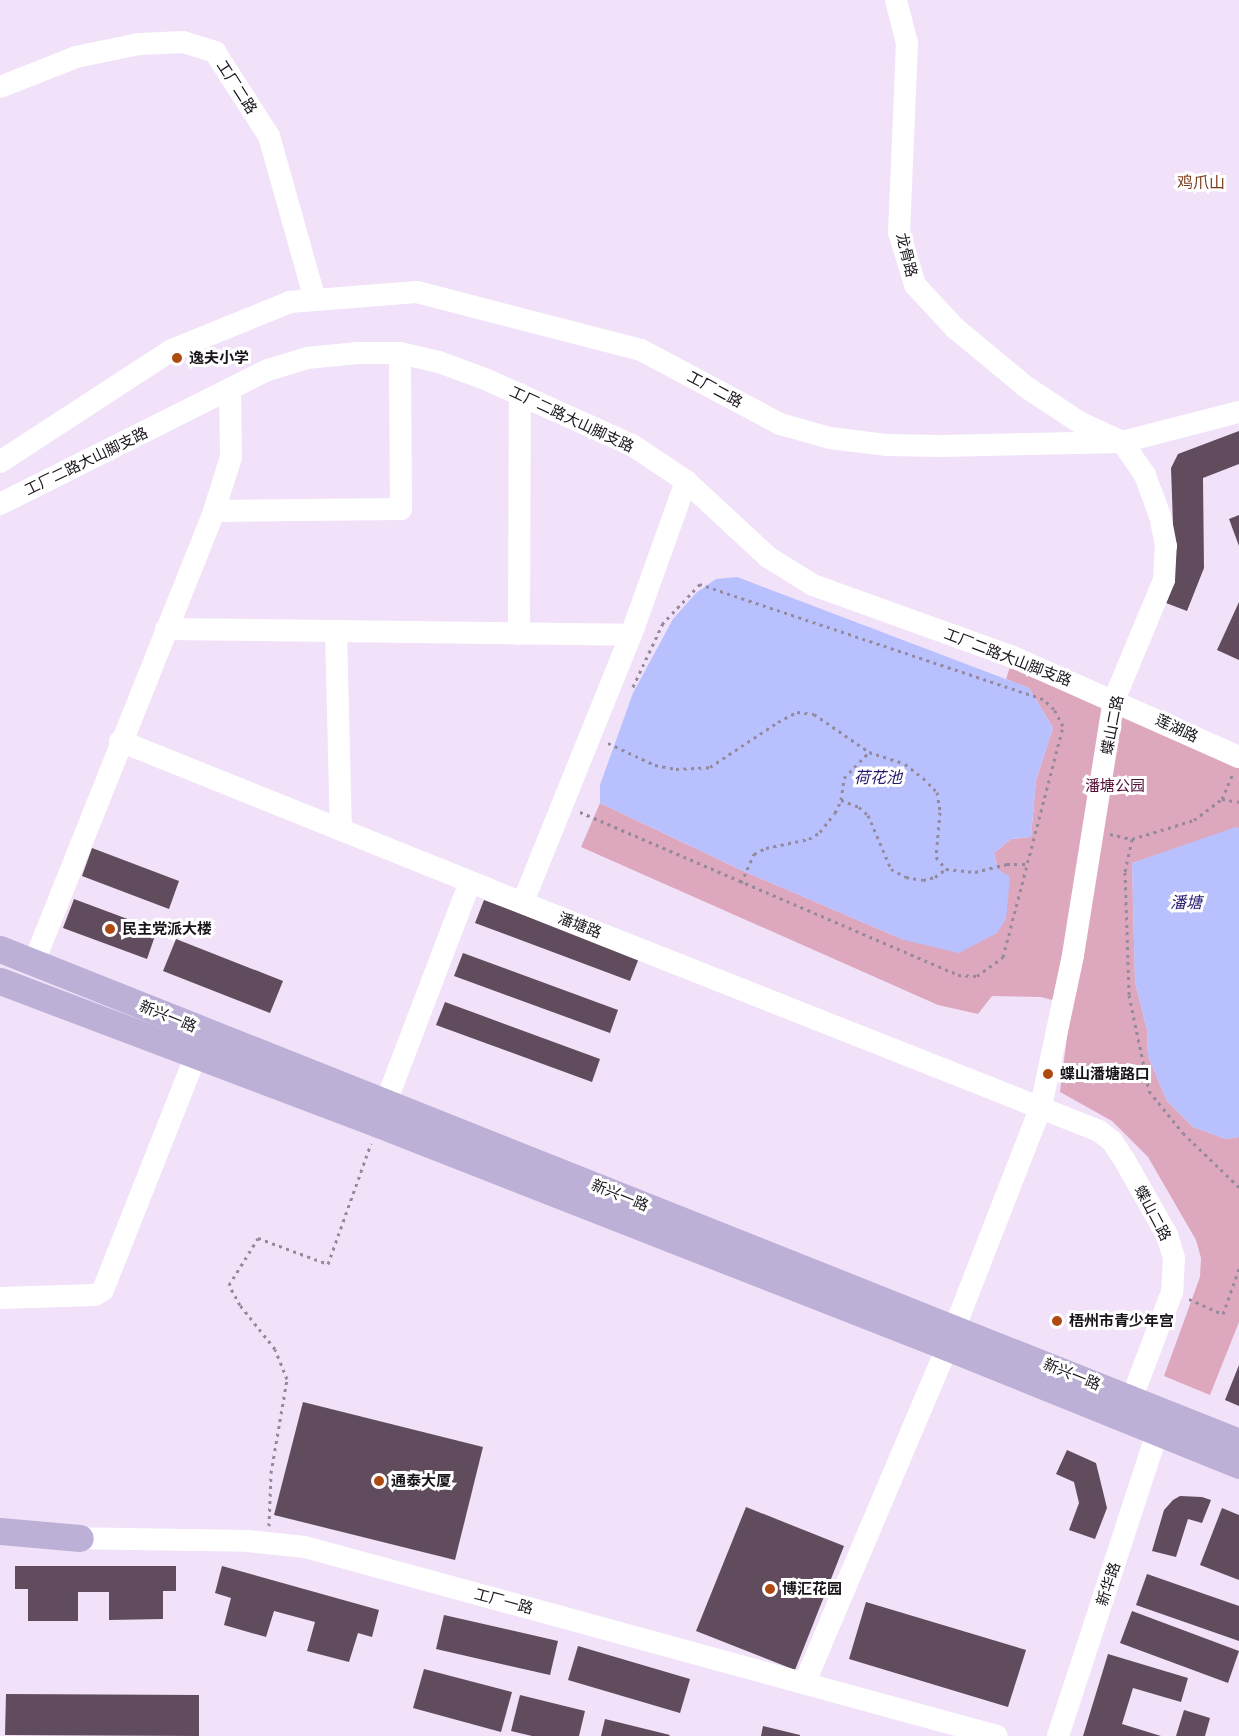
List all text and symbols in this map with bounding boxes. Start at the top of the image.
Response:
street label: 工厂二路 [213,57,261,117]
district label: 鸡爪山 [1177,172,1225,192]
street label: 龙骨路 [893,231,921,279]
place label: 逸夫小学 [189,349,249,367]
marker: 逸夫小学 [170,351,184,365]
street label: 工厂二路 [684,367,746,411]
street label: 工厂二路大山脚支路 [507,382,637,456]
street label: 工厂二路大山脚支路 [21,423,151,499]
street label: 工厂二路大山脚支路 [942,624,1074,690]
street label: 蝶山二路 [1097,694,1127,756]
street label: 莲湖路 [1153,710,1201,746]
water label: 荷花池 [854,767,902,787]
park label: 潘塘公园 [1085,777,1145,795]
water label: 潘塘 [1170,892,1202,912]
street label: 潘塘路 [556,909,604,941]
place label: 民主党派大楼 [122,920,212,938]
marker: 民主党派大楼 [103,922,117,936]
street label: 新兴一路 [137,996,199,1036]
place label: 蝶山潘塘路口 [1060,1065,1150,1083]
marker: 蝶山潘塘路口 [1041,1067,1055,1081]
street label: 新兴一路 [589,1175,651,1215]
street label: 蝶山二路 [1131,1182,1175,1244]
place label: 梧州市青少年宫 [1069,1312,1174,1330]
marker: 梧州市青少年宫 [1050,1314,1064,1328]
street label: 新兴一路 [1041,1354,1103,1394]
place label: 通泰大厦 [391,1472,451,1490]
marker: 通泰大厦 [372,1474,386,1488]
street label: 新华路 [1092,1560,1124,1608]
place label: 博汇花园 [782,1580,842,1598]
marker: 博汇花园 [763,1582,777,1596]
street label: 工厂一路 [473,1585,535,1617]

